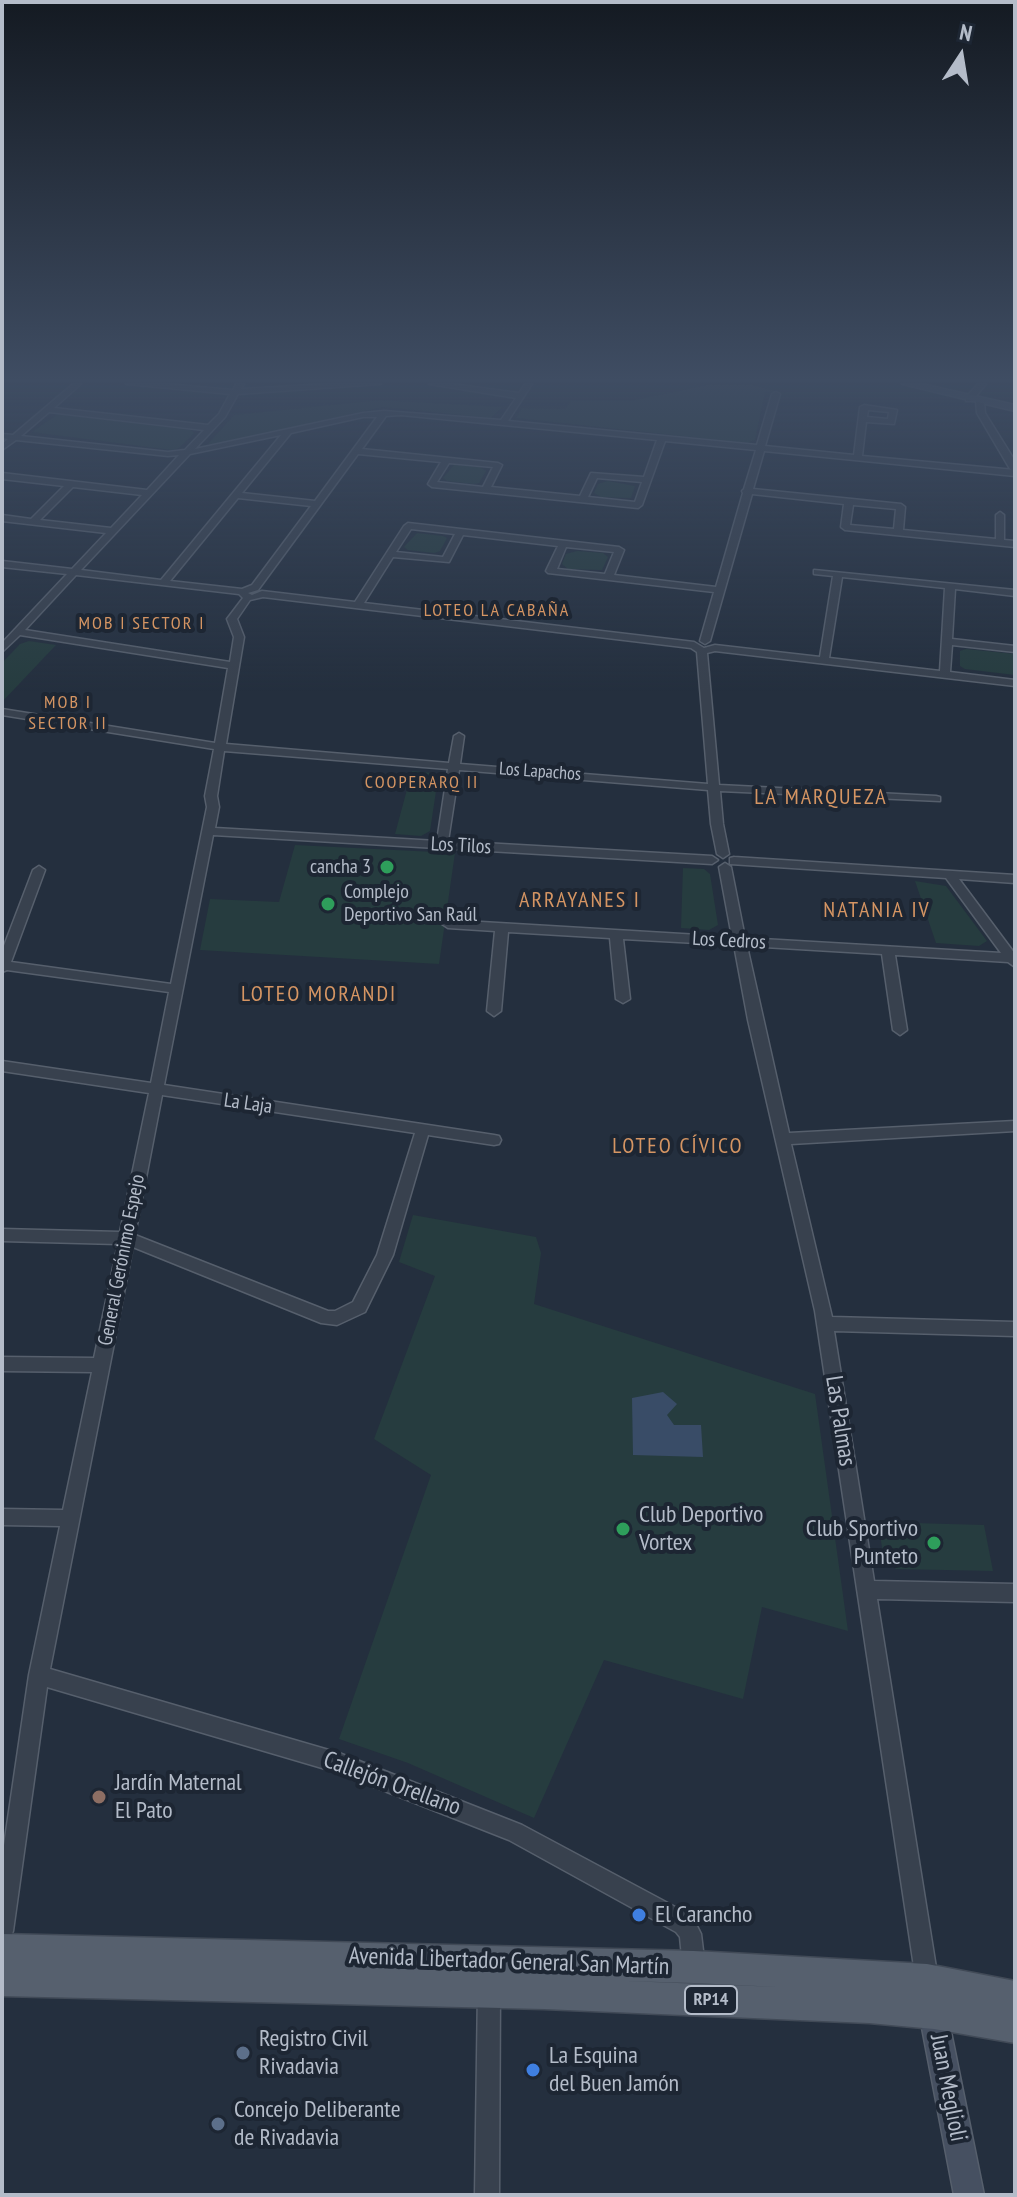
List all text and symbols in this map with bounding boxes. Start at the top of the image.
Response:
north arrow [921,16,1001,96]
text: N [957,18,975,47]
district label: LOTEO LA CABAÑA [424,600,570,622]
district label: MOB I SECTOR I [79,613,205,635]
district label: MOB I SECTOR II [28,692,108,734]
street label: Los Lapachos [498,758,582,786]
district label: COOPERARQ II [365,772,479,794]
district label: LA MARQUEZA [754,785,888,811]
street label: Los Tilos [430,832,492,860]
place label: cancha 3 [310,855,371,879]
marker: cancha 3 [378,858,396,876]
place label: Complejo Deportivo San Raúl [344,880,477,927]
district label: ARRAYANES I [519,888,641,914]
marker: Complejo Deportivo San Raúl [319,895,337,913]
district label: NATANIA IV [823,898,931,924]
street label: Los Cedros [692,927,766,955]
district label: LOTEO MORANDI [241,982,397,1008]
street label: La Laja [222,1089,274,1119]
district label: LOTEO CÍVICO [612,1134,744,1160]
street label: General Gerónimo Espejo [94,1172,150,1348]
street label: Las Palmas [819,1374,861,1468]
place label: Club Deportivo Vortex [639,1501,763,1557]
place label: Club Sportivo Punteto [806,1515,918,1571]
marker: Club Deportivo Vortex [614,1520,632,1538]
marker: Club Sportivo Punteto [925,1534,943,1552]
street label: Callejón Orellano [319,1746,465,1822]
place label: Jardín Maternal El Pato [115,1769,242,1825]
marker: Jardín Maternal El Pato [90,1788,108,1806]
place label: El Carancho [655,1901,752,1929]
marker: El Carancho [630,1906,648,1924]
street label: Avenida Libertador General San Martín [348,1942,670,1982]
road number: RP14 [685,1986,737,2014]
place label: Registro Civil Rivadavia [259,2025,368,2081]
street label: Juan Meglioli [923,2032,973,2144]
place label: La Esquina del Buen Jamón [549,2042,679,2098]
marker: Registro Civil Rivadavia [234,2044,252,2062]
marker: La Esquina del Buen Jamón [524,2061,542,2079]
place label: Concejo Deliberante de Rivadavia [234,2096,401,2152]
marker: Concejo Deliberante de Rivadavia [209,2115,227,2133]

